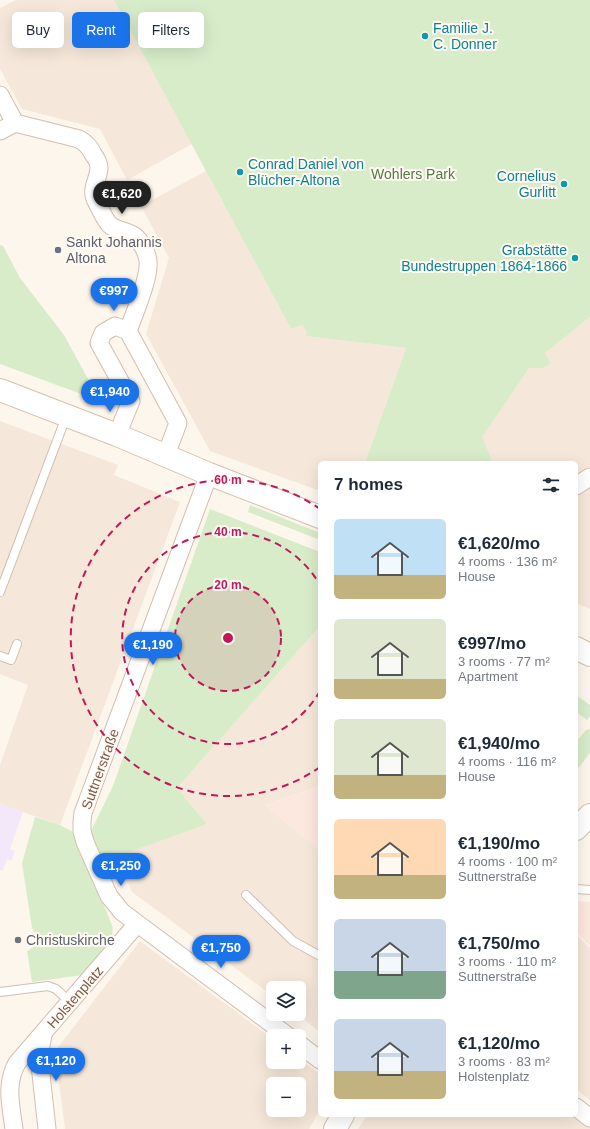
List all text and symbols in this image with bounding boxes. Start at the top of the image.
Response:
chip: Buy [12,12,64,48]
chip: Rent [72,12,130,48]
chip: Filters [138,12,204,48]
place label: Familie J. C. Donner [433,20,497,52]
marker: Familie J. C. Donner [420,31,430,41]
place label: Conrad Daniel von Blücher-Altona [248,156,364,188]
park label: Wohlers Park [371,166,456,182]
marker: Conrad Daniel von Blücher-Altona [235,167,245,177]
place label: Cornelius Gurlitt [497,168,556,200]
marker: Cornelius Gurlitt [559,179,569,189]
pin: €1,620 [89,181,155,215]
text: €1,620 [102,186,142,201]
place label: Sankt Johannis Altona [66,234,162,266]
place label: Grabstätte Bundestruppen 1864-1866 [401,242,567,274]
marker: Sankt Johannis Altona [53,245,63,255]
marker: Grabstätte Bundestruppen 1864-1866 [570,253,580,263]
pin: €997 [90,278,138,312]
text: €997 [100,283,128,298]
pin: €1,940 [77,379,143,413]
text: €1,940 [90,384,130,399]
text: 60 m [214,473,242,487]
icon: filters [540,474,562,496]
text: 7 homes [334,475,403,494]
text: 40 m [214,525,242,539]
text: €1,620/mo [458,534,540,553]
icon: home [366,535,414,583]
text: 4 rooms · 136 m² [458,554,557,569]
text: House [458,569,496,584]
text: 20 m [214,578,242,592]
centre of rings [221,631,235,645]
pin: €1,190 [120,632,186,666]
text: €997/mo [458,634,526,653]
icon: home [366,635,414,683]
text: €1,190 [133,637,173,652]
text: 3 rooms · 77 m² [458,654,550,669]
text: Apartment [458,669,518,684]
street label: Suttnerstraße [78,726,122,812]
text: €1,940/mo [458,734,540,753]
icon: home [366,735,414,783]
text: 4 rooms · 116 m² [458,754,556,769]
text: House [458,769,496,784]
text: €1,190/mo [458,834,540,853]
icon: home [366,835,414,883]
pin: €1,250 [88,853,154,887]
text: 4 rooms · 100 m² [458,854,557,869]
text: €1,250 [101,858,141,873]
text: Suttnerstraße [458,869,537,884]
place label: Christuskirche [26,932,115,948]
text: €1,750/mo [458,934,540,953]
marker: Christuskirche [13,935,23,945]
pin: €1,750 [188,935,254,969]
icon: home [366,935,414,983]
text: €1,750 [201,940,241,955]
text: 3 rooms · 110 m² [458,954,556,969]
street label: Holstenplatz [44,963,106,1031]
text: Suttnerstraße [458,969,537,984]
map controls [266,981,306,1117]
button: layers [266,981,306,1021]
button: + [266,1029,306,1069]
text: €1,120/mo [458,1034,540,1053]
icon: home [366,1035,414,1083]
pin: €1,120 [23,1048,89,1082]
text: €1,120 [36,1053,76,1068]
text: 3 rooms · 83 m² [458,1054,550,1069]
text: Holstenplatz [458,1069,530,1084]
button: − [266,1077,306,1117]

